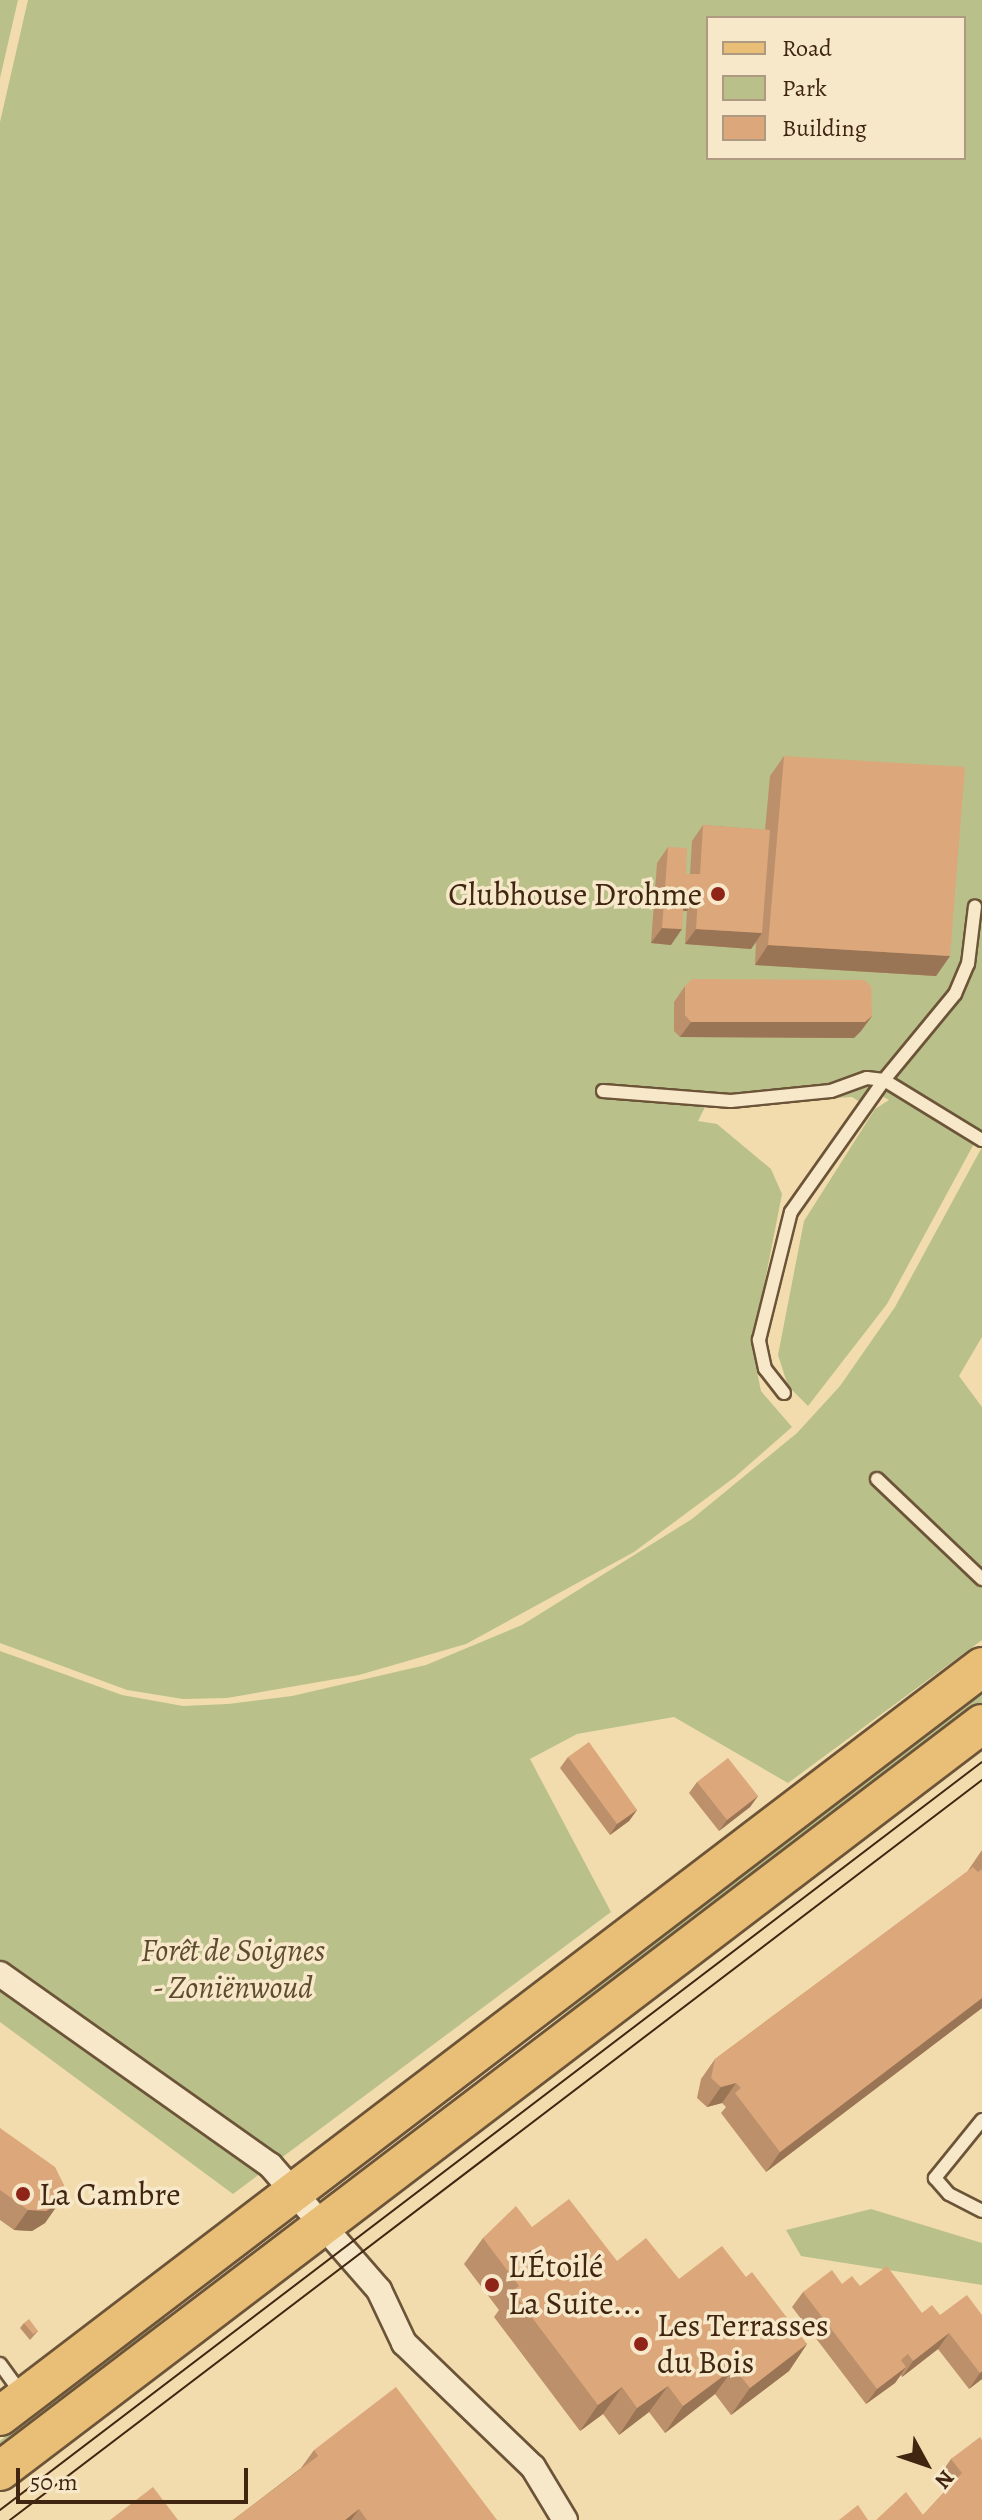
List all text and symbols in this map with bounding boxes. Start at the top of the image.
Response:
legend [706,16,966,160]
text: Road [782,32,832,64]
text: Park [782,72,827,104]
text: Building [782,112,867,144]
place label: Clubhouse Drohme [448,875,702,913]
marker: Clubhouse Drohme [709,885,727,903]
park label: Forêt de Soignes - Zoniënwoud [141,1932,325,2007]
place label: La Cambre [39,2175,181,2213]
marker: La Cambre [14,2185,32,2203]
place label: L'Étoilé La Suite... [508,2248,642,2323]
marker: L'Étoilé La Suite... [483,2276,501,2294]
place label: Les Terrasses du Bois [657,2307,829,2382]
marker: Les Terrasses du Bois [632,2335,650,2353]
north arrow [886,2424,966,2504]
scale bar [20,2452,252,2502]
text: N [928,2464,961,2495]
text: 50 m [30,2466,78,2498]

